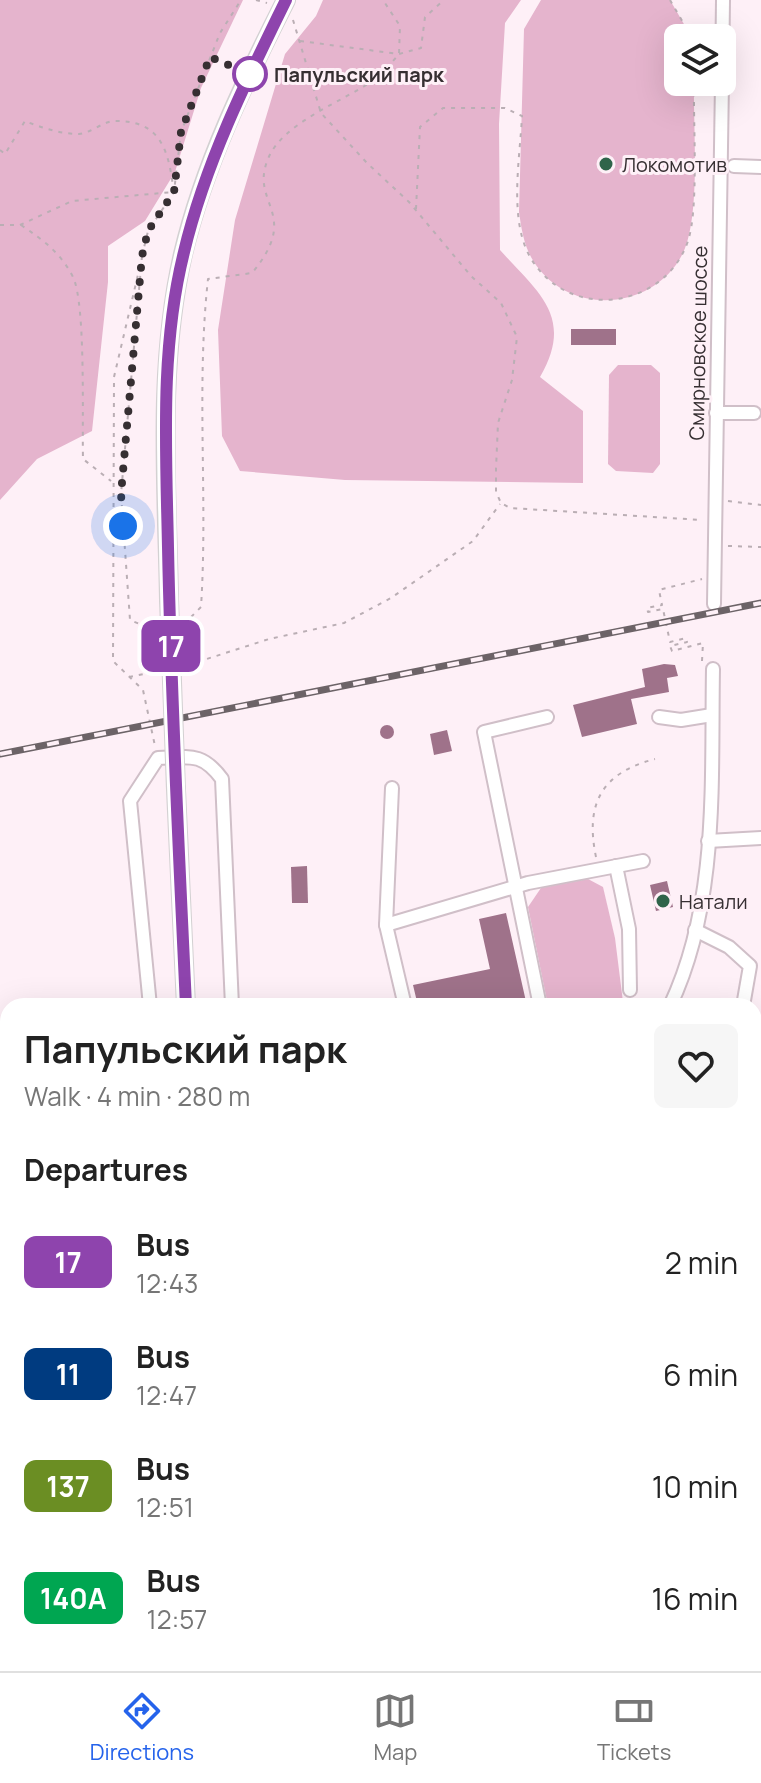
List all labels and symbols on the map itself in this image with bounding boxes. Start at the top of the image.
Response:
marker: Папульский парк [233,57,267,91]
place label: Папульский парк [274,61,445,88]
place label: Локомотив [622,151,727,178]
marker: Локомотив [597,155,615,173]
street label: Смирновское шоссе [683,245,713,441]
your location [103,506,143,546]
line badge: 17 [135,620,207,672]
place label: Натали [679,888,748,915]
marker: Натали [654,892,672,910]

